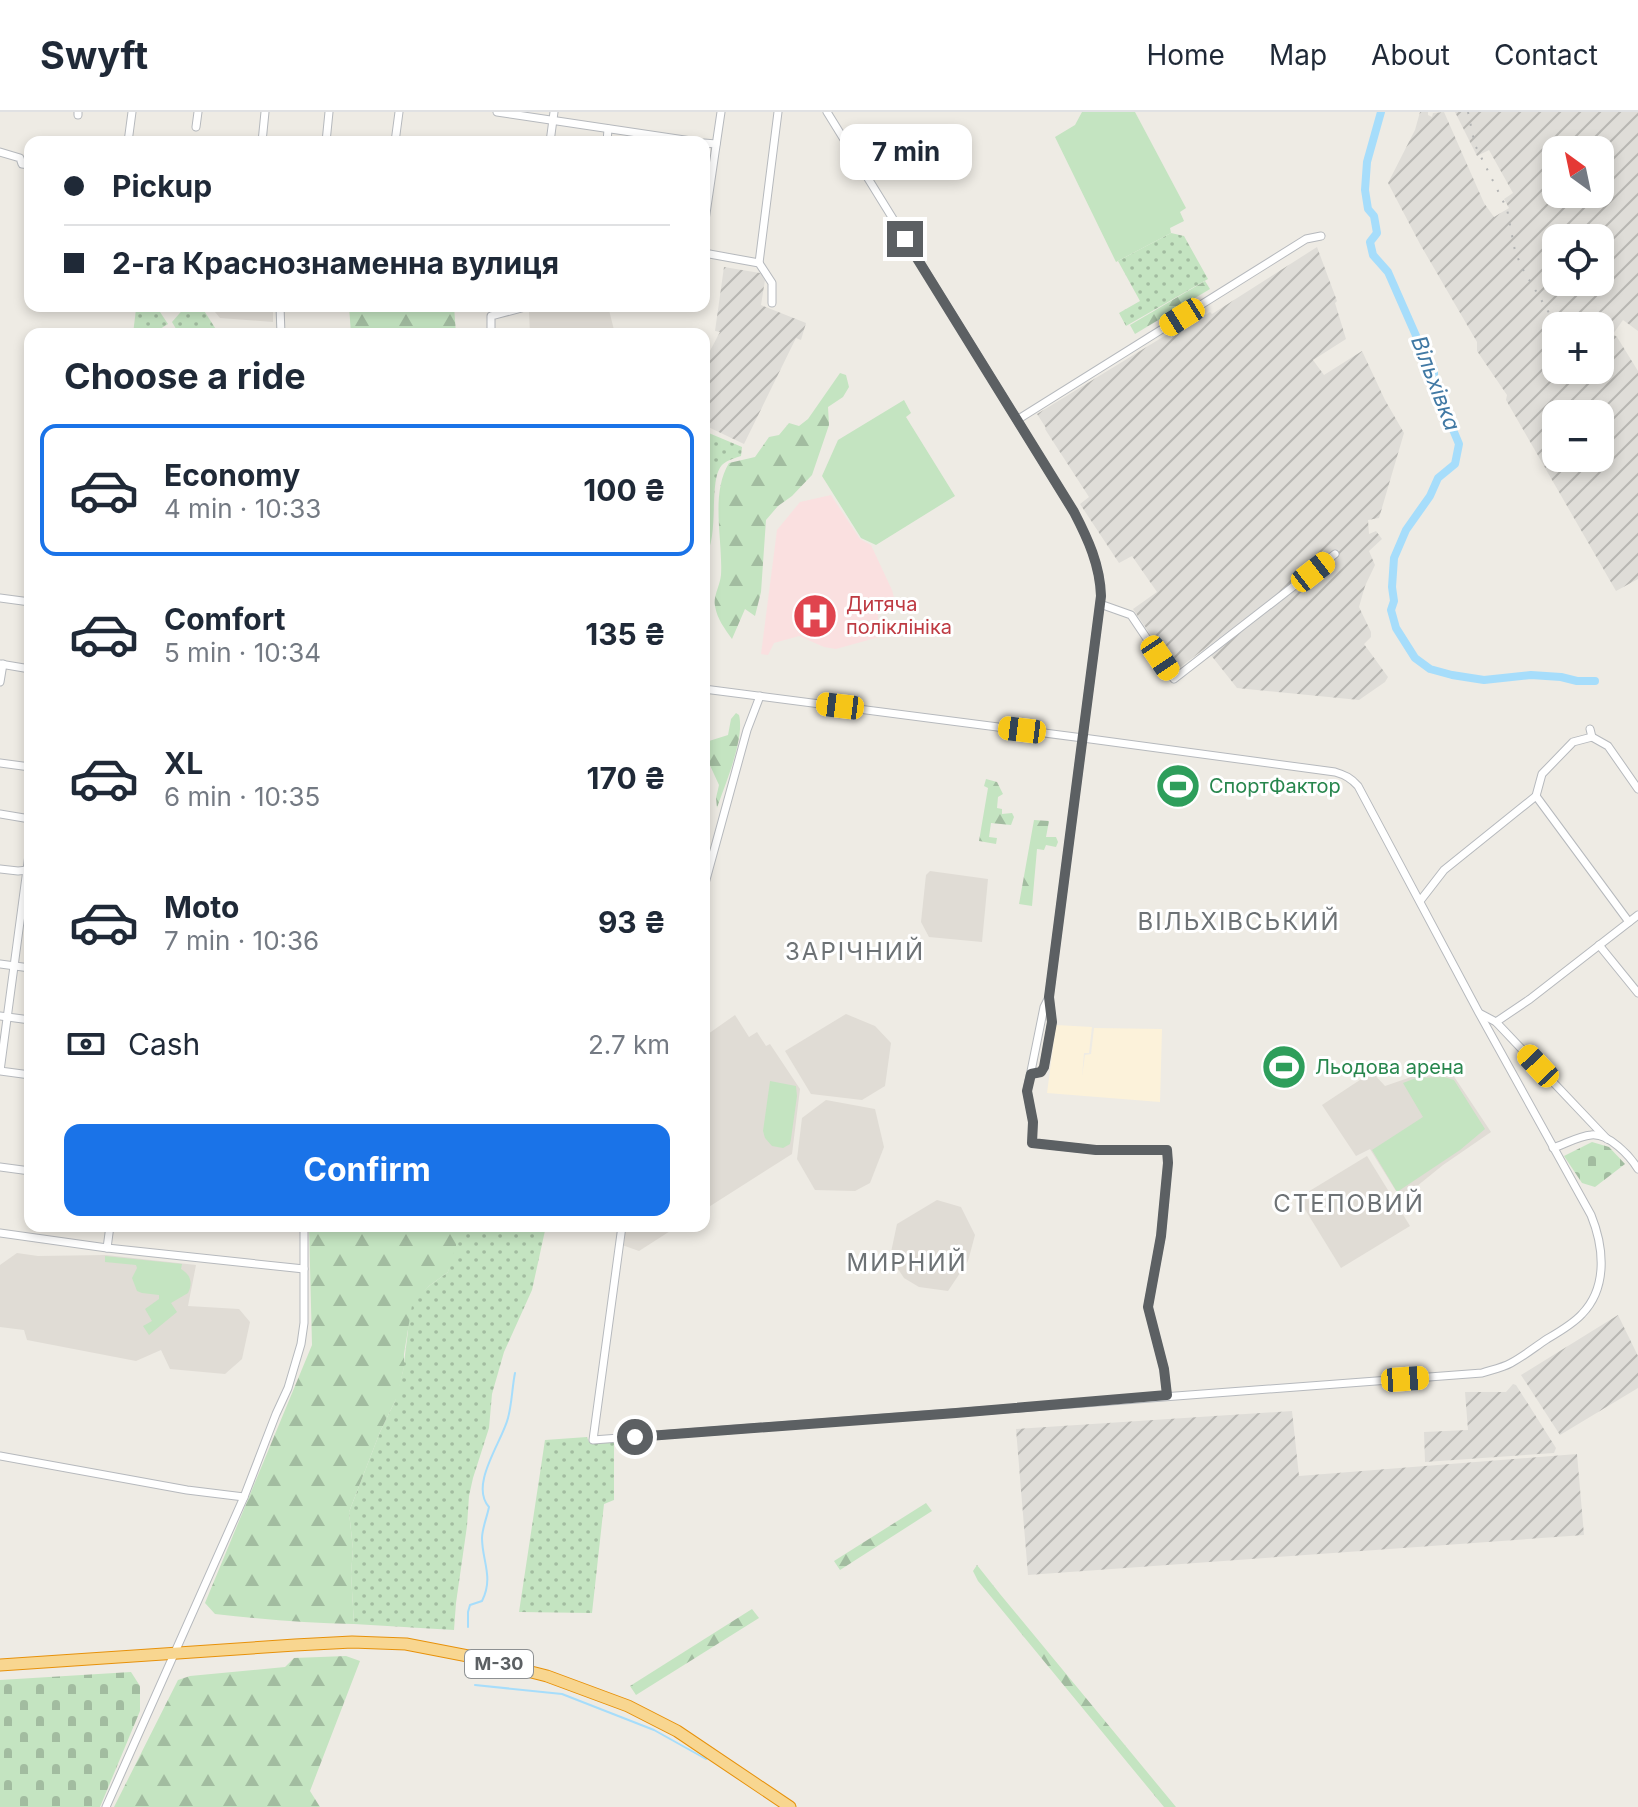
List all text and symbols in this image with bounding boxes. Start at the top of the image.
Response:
text: Swyft [40,32,148,78]
text: Home [1146,38,1225,72]
text: Map [1269,38,1327,72]
text: About [1371,38,1450,72]
text: Contact [1494,38,1598,72]
callout: 7 min [839,123,971,179]
text: 7 min [872,136,940,167]
north arrow [1542,136,1614,208]
map controls [1542,136,1614,472]
text: Pickup [112,168,212,204]
route end [887,221,923,257]
button: locate [1542,224,1614,296]
text: 2-га Краснознаменна вулиця [112,245,559,281]
car [1155,294,1209,340]
button: + [1542,312,1614,384]
water label: Вільхівка [1406,332,1466,434]
text: Choose a ride [64,354,306,398]
button: − [1542,400,1614,472]
icon: car [68,454,140,526]
text: Economy [164,457,300,493]
text: 100 ₴ [583,472,666,508]
text: 4 min · 10:33 [164,493,321,524]
car [1287,548,1339,596]
hospital icon: Дитяча поліклініка [791,592,839,640]
place label: Дитяча поліклініка [846,592,952,639]
icon: car [68,598,140,670]
text: Comfort [164,601,285,637]
text: 135 ₴ [585,616,666,652]
car [1137,631,1183,685]
text: 5 min · 10:34 [164,637,321,668]
car [815,691,865,721]
car [997,715,1047,745]
icon: car [68,742,140,814]
text: XL [164,745,203,781]
text: 170 ₴ [587,760,666,796]
sports icon: СпортФактор [1154,762,1202,810]
place label: СпортФактор [1209,774,1341,798]
text: 6 min · 10:35 [164,781,320,812]
icon: car [68,886,140,958]
text: Moto [164,889,239,925]
text: 93 ₴ [598,904,666,940]
district label: ВІЛЬХІВСЬКИЙ [1138,906,1340,936]
text: 7 min · 10:36 [164,925,319,956]
district label: ЗАРІЧНИЙ [785,936,925,966]
icon: cash [64,1022,108,1066]
text: Cash [128,1026,200,1062]
text: 2.7 km [588,1029,670,1060]
car [1513,1040,1563,1092]
sports icon: Льодова арена [1260,1043,1308,1091]
place label: Льодова арена [1315,1055,1464,1079]
button: Confirm [64,1124,670,1216]
district label: СТЕПОВИЙ [1273,1188,1425,1218]
district label: МИРНИЙ [846,1247,968,1277]
car [1380,1365,1430,1393]
route start [617,1419,653,1455]
road number: М-30 [465,1650,533,1678]

